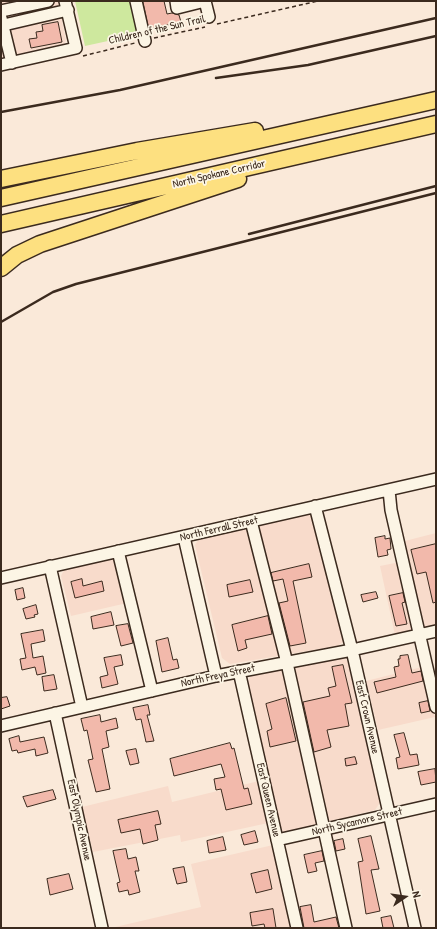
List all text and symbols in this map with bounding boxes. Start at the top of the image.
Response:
street label: Children of the Sun Trail [107,12,207,48]
street label: North Spokane Corridor [171,157,267,191]
street label: North Ferrall Street [179,514,259,544]
street label: North Freya Street [180,662,256,690]
street label: East Crown Avenue [352,679,382,755]
street label: East Queen Avenue [253,762,283,838]
street label: East Olympic Avenue [64,778,94,862]
street label: North Sycamore Street [310,805,404,839]
north arrow [385,877,425,917]
text: N [409,890,424,899]

